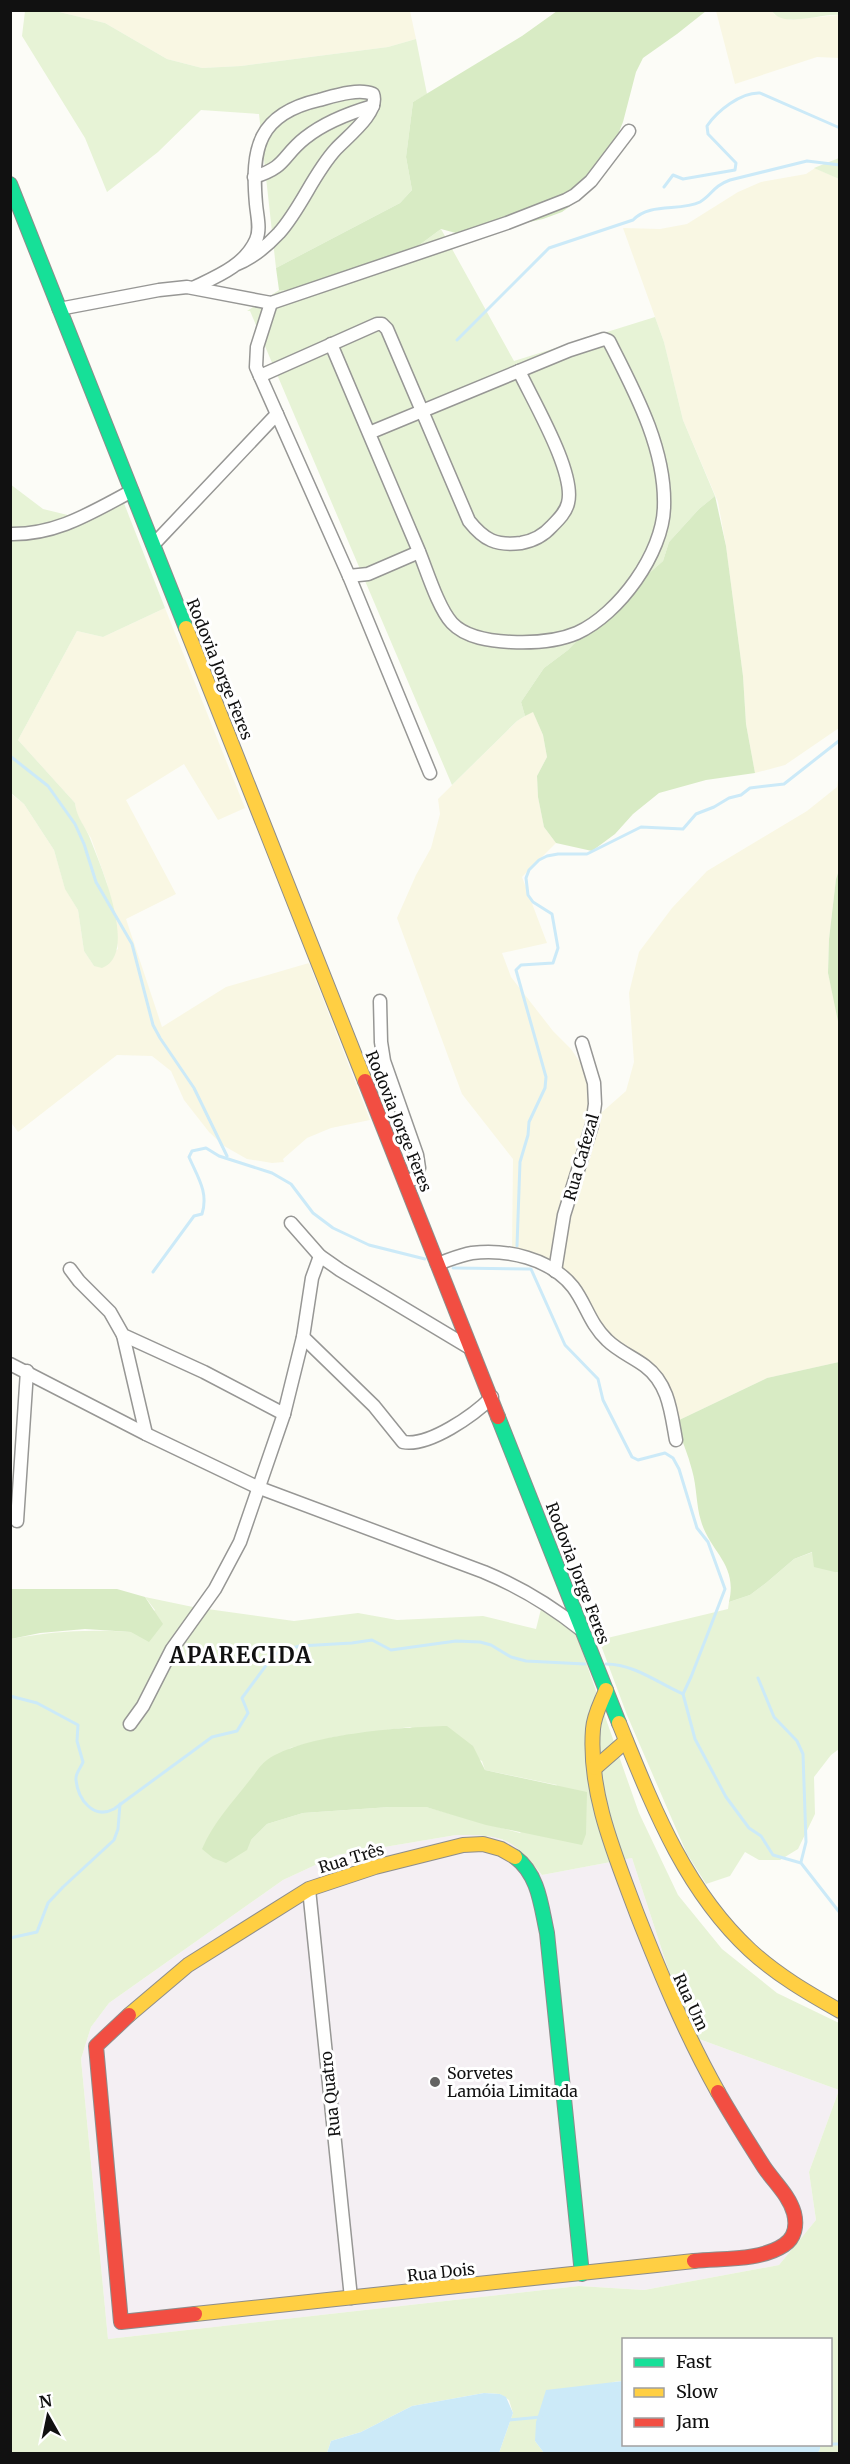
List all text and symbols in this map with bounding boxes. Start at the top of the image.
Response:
street label: Rodovia Jorge Feres [183,596,257,743]
street label: Rodovia Jorge Feres [362,1048,436,1195]
street label: Rua Cafezal [559,1111,603,1203]
street label: Rodovia Jorge Feres [542,1499,614,1647]
district label: APARECIDA [169,1641,312,1669]
street label: Rua Três [316,1839,386,1877]
street label: Rua Um [669,1970,713,2034]
street label: Rua Quatro [316,2050,344,2138]
place label: Sorvetes Lamóia Limitada [447,2063,578,2101]
marker: Sorvetes Lamóia Limitada [428,2075,442,2089]
street label: Rua Dois [406,2258,476,2285]
legend [622,2338,832,2446]
text: Fast [676,2350,712,2373]
text: Slow [676,2380,719,2403]
north arrow [18,2386,78,2446]
text: N [38,2390,54,2412]
text: Jam [675,2410,710,2433]

